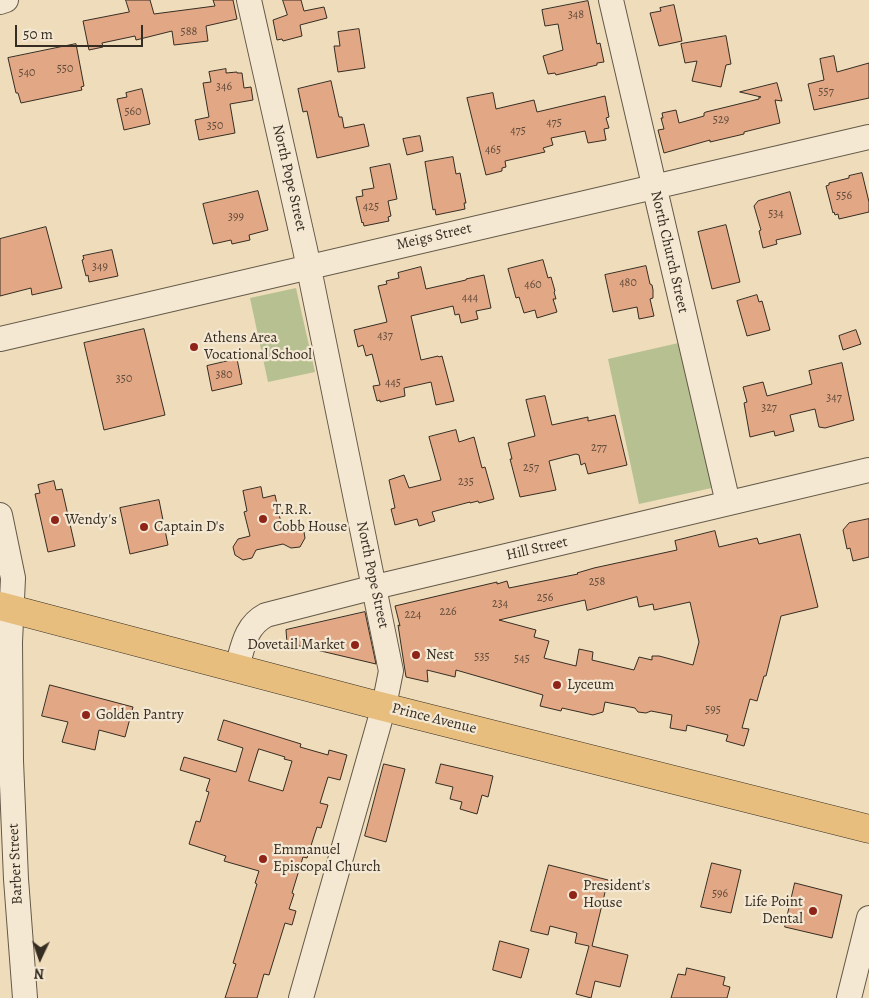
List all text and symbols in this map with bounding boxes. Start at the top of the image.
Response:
house number: 348 [568,8,584,22]
scale bar [18,15,145,47]
text: 50 m [23,24,53,44]
house number: 588 [181,25,197,39]
house number: 550 [57,62,73,76]
house number: 540 [19,66,35,80]
house number: 346 [216,80,232,94]
house number: 557 [818,85,834,99]
house number: 560 [124,105,142,119]
house number: 529 [713,113,729,127]
house number: 475 [546,116,562,130]
house number: 350 [207,119,223,133]
street label: North Pope Street [268,123,310,233]
house number: 475 [510,124,526,138]
house number: 465 [485,143,501,157]
street label: North Church Street [646,189,692,315]
house number: 556 [836,189,852,203]
house number: 425 [363,200,379,214]
house number: 534 [768,207,784,221]
house number: 399 [228,210,244,224]
street label: Meigs Street [395,220,473,254]
house number: 349 [92,260,108,274]
house number: 480 [619,276,637,290]
house number: 460 [524,278,542,292]
house number: 444 [462,291,478,305]
place label: Athens Area Vocational School [204,329,312,364]
house number: 437 [377,329,393,343]
marker: Athens Area Vocational School [188,341,200,353]
house number: 380 [215,368,233,382]
house number: 350 [116,372,132,386]
house number: 445 [385,376,401,390]
house number: 347 [826,391,842,405]
house number: 327 [761,401,777,415]
house number: 277 [591,441,607,455]
house number: 257 [523,461,539,475]
house number: 235 [458,475,474,489]
place label: T.R.R. Cobb House [273,501,347,536]
place label: Wendy's [65,511,117,529]
marker: T.R.R. Cobb House [257,513,269,525]
marker: Wendy's [49,514,61,526]
place label: Captain D's [154,518,224,536]
street label: North Pope Street [352,520,392,630]
marker: Captain D's [138,521,150,533]
street label: Hill Street [504,533,570,565]
house number: 258 [589,575,605,589]
house number: 256 [537,591,553,605]
house number: 234 [492,597,508,611]
house number: 226 [440,605,456,619]
house number: 224 [405,608,421,622]
place label: Dovetail Market [247,636,345,654]
marker: Dovetail Market [349,639,361,651]
place label: Nest [426,646,454,664]
marker: Nest [410,649,422,661]
house number: 535 [474,650,490,664]
house number: 545 [514,652,530,666]
place label: Lyceum [567,676,614,694]
marker: Lyceum [551,679,563,691]
street label: Prince Avenue [390,700,478,738]
house number: 595 [705,703,721,717]
place label: Golden Pantry [96,706,184,724]
marker: Golden Pantry [80,709,92,721]
street label: Barber Street [5,823,27,905]
place label: Emmanuel Episcopal Church [273,841,381,876]
marker: Emmanuel Episcopal Church [257,853,269,865]
place label: President's House [583,877,650,912]
house number: 596 [712,887,728,901]
marker: President's House [567,889,579,901]
place label: Life Point Dental [744,893,803,928]
marker: Life Point Dental [807,905,819,917]
north arrow [15,933,65,983]
text: N [34,964,45,983]

